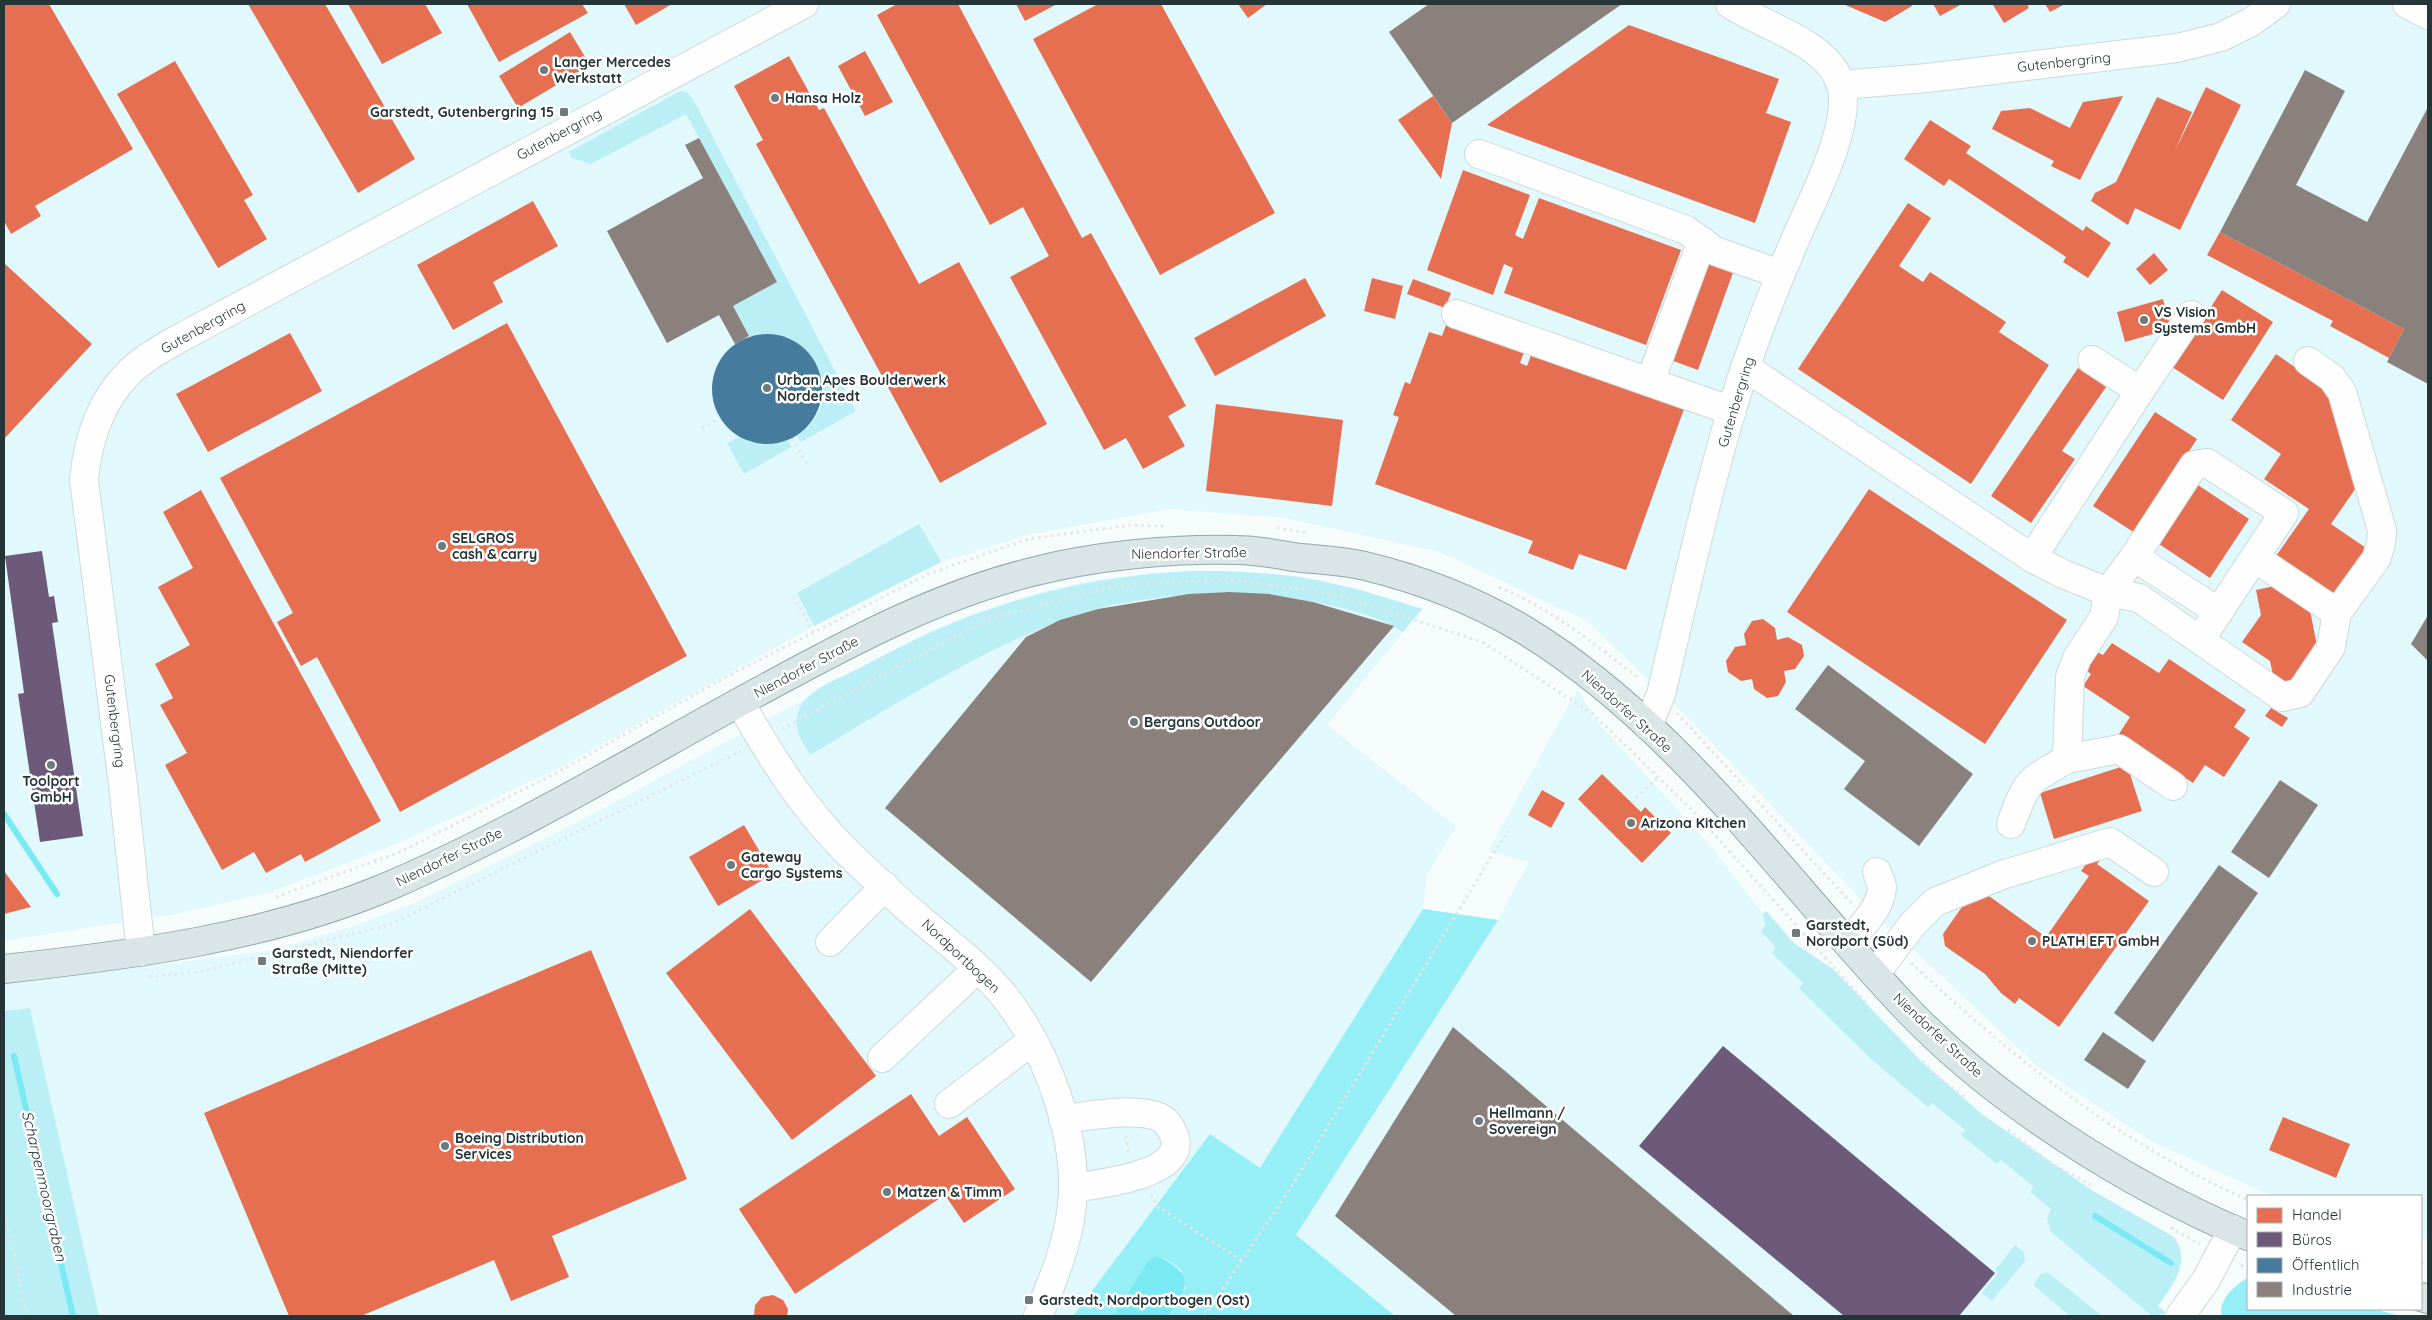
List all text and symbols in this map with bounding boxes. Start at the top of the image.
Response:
street label: Gutenbergring [2016,48,2112,76]
place label: Langer Mercedes Werkstatt [554,53,671,87]
marker: Langer Mercedes Werkstatt [538,64,550,76]
place label: Hansa Holz [785,89,861,107]
marker: Hansa Holz [769,92,781,104]
place label: Garstedt, Gutenbergring 15 [370,103,554,121]
street label: Gutenbergring [513,104,605,164]
marker: Garstedt, Gutenbergring 15 [558,106,570,118]
street label: Gutenbergring [158,296,248,358]
place label: VS Vision Systems GmbH [2154,303,2256,337]
marker: VS Vision Systems GmbH [2138,314,2150,326]
street label: Gutenbergring [1714,354,1758,450]
place label: Urban Apes Boulderwerk Norderstedt [777,371,946,405]
marker: Urban Apes Boulderwerk Norderstedt [761,382,773,394]
place label: SELGROS cash & carry [452,529,537,563]
marker: SELGROS cash & carry [436,540,448,552]
street label: Niendorfer Straße [1131,543,1247,563]
street label: Niendorfer Straße [751,632,861,702]
street label: Niendorfer Straße [1578,666,1676,757]
street label: Gutenbergring [100,673,130,769]
place label: Bergans Outdoor [1144,713,1261,731]
marker: Bergans Outdoor [1128,716,1140,728]
marker: Toolport GmbH [45,759,57,771]
place label: Toolport GmbH [22,772,80,806]
place label: Arizona Kitchen [1641,814,1746,832]
marker: Arizona Kitchen [1625,817,1637,829]
street label: Niendorfer Straße [393,823,505,890]
place label: Gateway Cargo Systems [741,848,843,882]
marker: Gateway Cargo Systems [725,859,737,871]
street label: Nordportbogen [918,915,1004,997]
place label: Garstedt, Nordport (Süd) [1806,916,1908,950]
marker: Garstedt, Nordport (Süd) [1790,927,1802,939]
place label: PLATH EFT GmbH [2042,932,2160,950]
marker: PLATH EFT GmbH [2026,935,2038,947]
place label: Garstedt, Niendorfer Straße (Mitte) [272,944,414,978]
marker: Garstedt, Niendorfer Straße (Mitte) [256,955,268,967]
street label: Niendorfer Straße [1889,989,1987,1081]
place label: Hellmann / Sovereign [1489,1104,1565,1138]
water label: Scharpenmoorgraben [18,1109,71,1263]
marker: Hellmann / Sovereign [1473,1115,1485,1127]
place label: Boeing Distribution Services [455,1129,584,1163]
marker: Boeing Distribution Services [439,1140,451,1152]
place label: Matzen & Timm [897,1183,1002,1201]
marker: Matzen & Timm [881,1186,893,1198]
legend [2247,1195,2422,1310]
text: Handel [2292,1205,2342,1224]
text: Büros [2292,1230,2332,1249]
text: Öffentlich [2292,1255,2359,1274]
text: Industrie [2292,1280,2352,1299]
place label: Garstedt, Nordportbogen (Ost) [1039,1291,1249,1309]
marker: Garstedt, Nordportbogen (Ost) [1023,1294,1035,1306]

